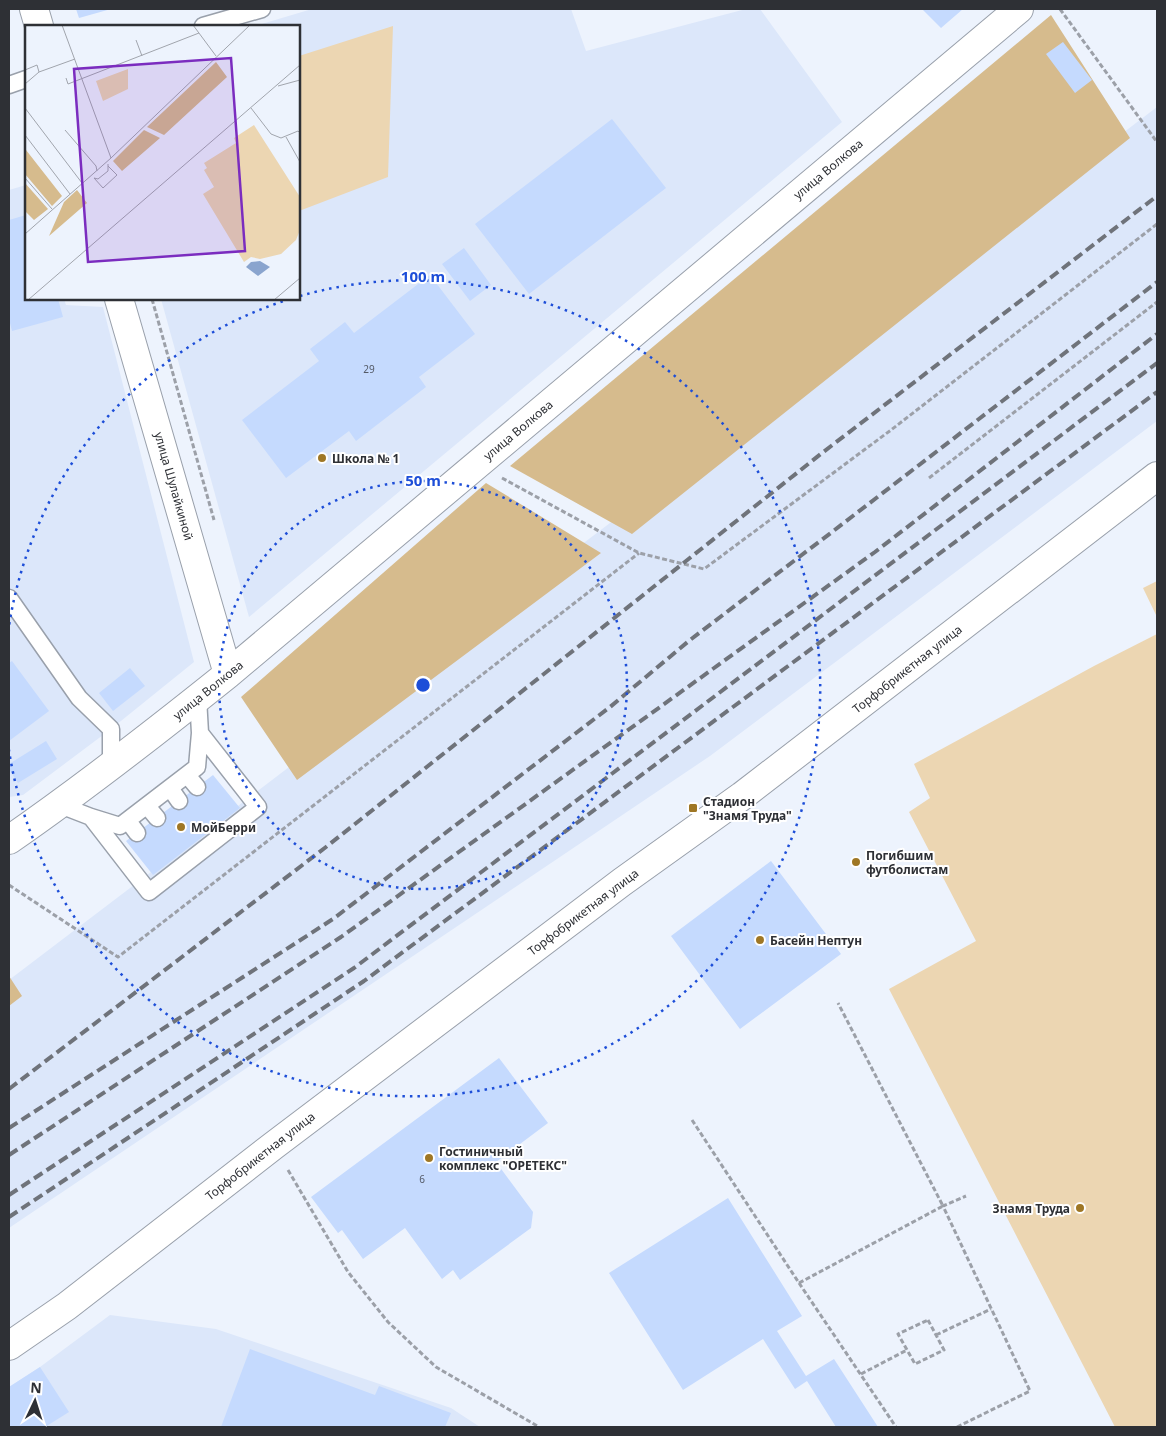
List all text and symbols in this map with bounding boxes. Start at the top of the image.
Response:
inset map [25,25,300,300]
street label: улица Волкова [790,135,866,203]
text: 100 m [401,266,445,286]
house number: 29 [363,362,375,376]
street label: улица Волкова [480,396,556,464]
street label: улица Шулайкиной [150,430,198,542]
place label: Школа № 1 [332,450,399,467]
marker: Школа № 1 [316,452,328,464]
text: 50 m [405,470,441,490]
street label: Торфобрикетная улица [849,621,965,717]
street label: улица Волкова [169,656,247,724]
centre of rings [414,676,432,694]
place label: Стадион "Знамя Труда" [703,793,792,824]
marker: Стадион "Знамя Труда" [687,802,699,814]
place label: МойБерри [191,819,256,836]
marker: МойБерри [175,821,187,833]
place label: Погибшим футболистам [866,847,948,878]
marker: Погибшим футболистам [850,856,862,868]
street label: Торфобрикетная улица [524,865,642,959]
place label: Басейн Нептун [770,932,862,949]
marker: Басейн Нептун [754,934,766,946]
street label: Торфобрикетная улица [202,1108,318,1204]
place label: Гостиничный комплекс "ОРЕТЕКС" [439,1143,567,1174]
marker: Гостиничный комплекс "ОРЕТЕКС" [423,1152,435,1164]
house number: 6 [419,1172,425,1186]
place label: Знамя Труда [993,1200,1070,1217]
marker: Знамя Труда [1074,1202,1086,1214]
north arrow [10,1376,60,1426]
text: N [30,1378,42,1397]

